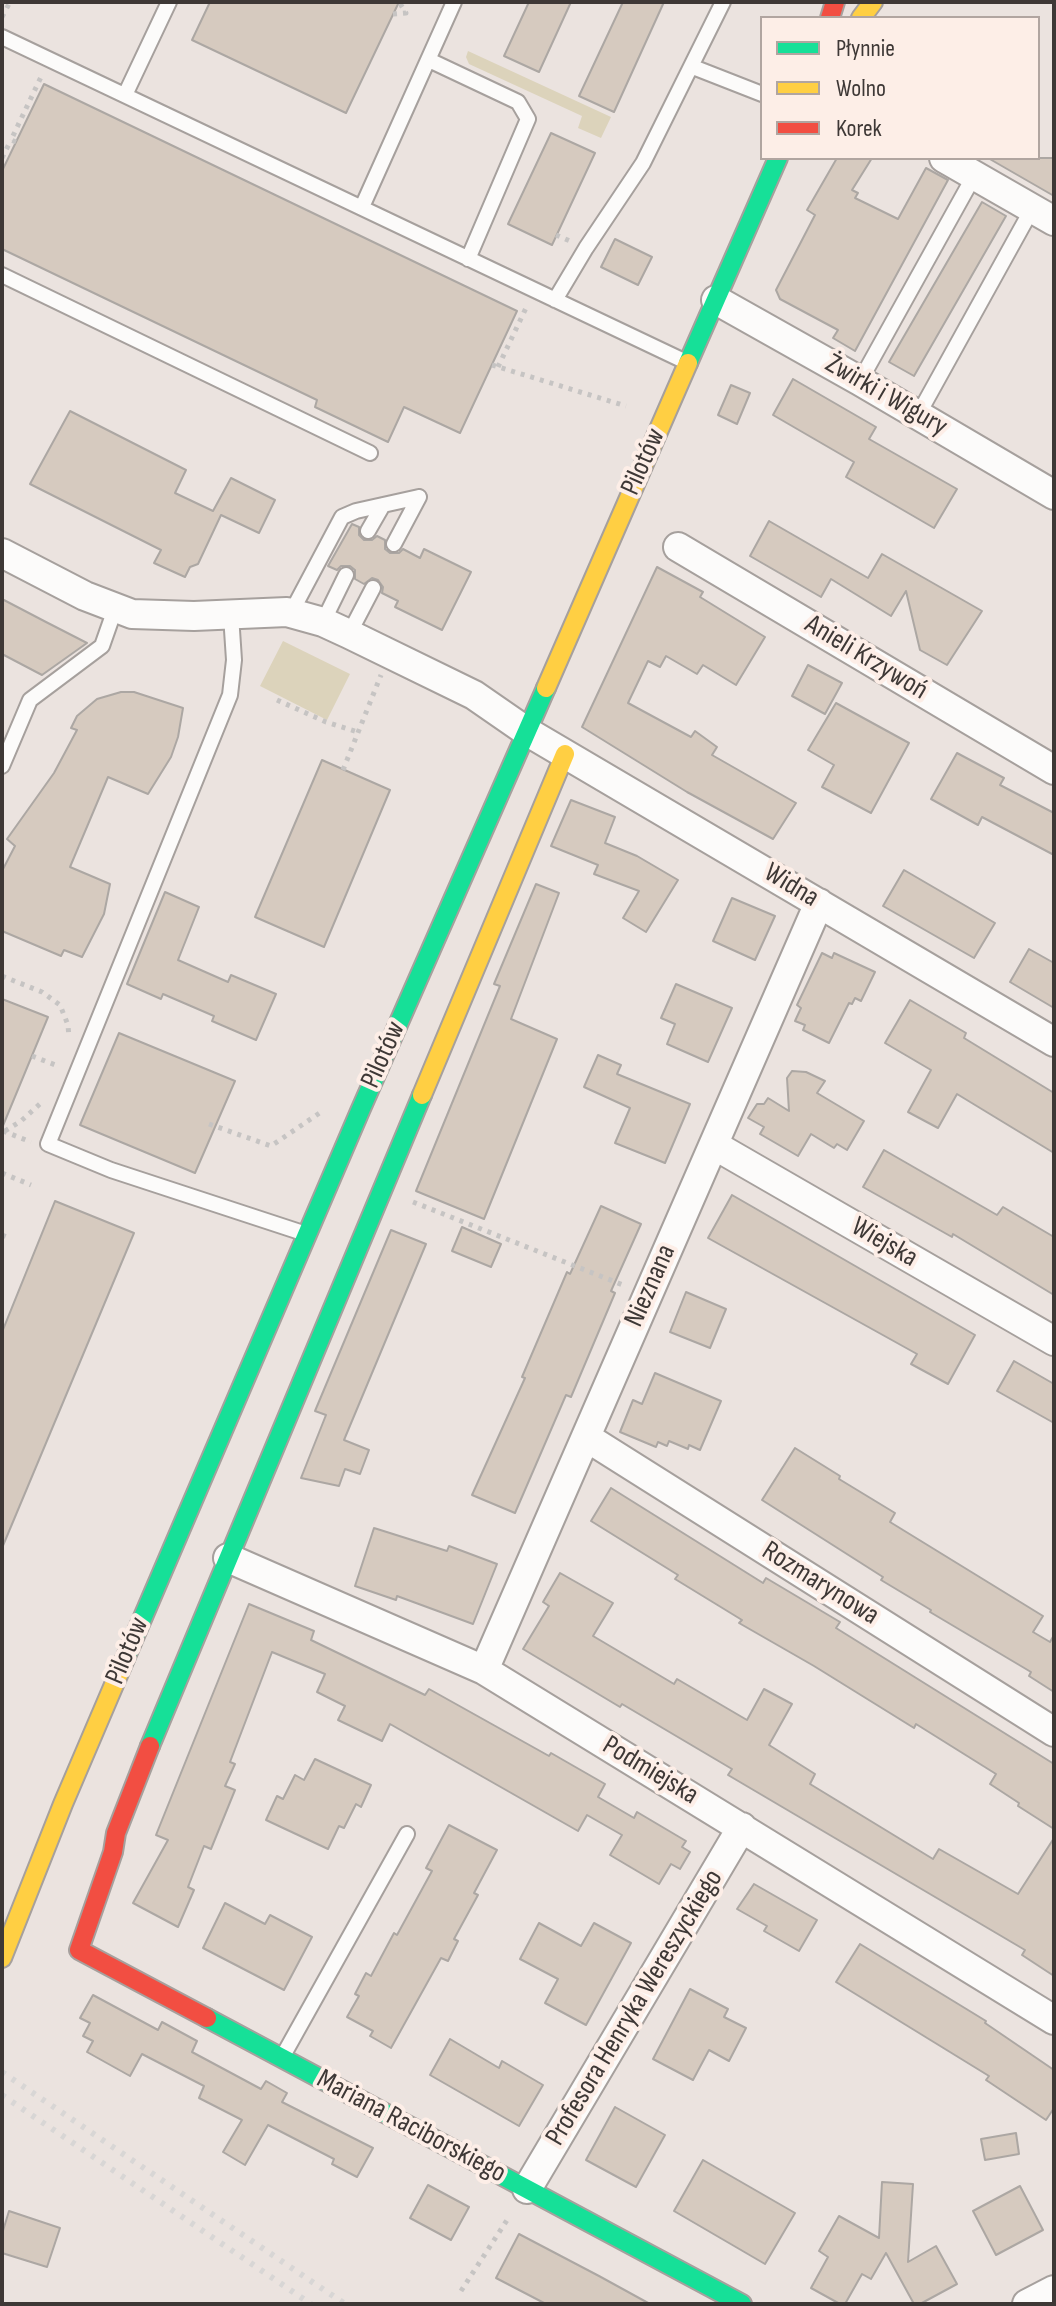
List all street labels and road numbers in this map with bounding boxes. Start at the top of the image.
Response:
street label: Żwirki i Wigury [819,348,953,444]
street label: Pilotów [615,423,673,501]
street label: Anieli Krzywoń [799,608,933,708]
street label: Widna [758,857,824,915]
street label: Pilotów [355,1016,413,1094]
street label: Wiejska [845,1211,923,1275]
street label: Nieznana [618,1240,684,1332]
street label: Rozmarynowa [755,1535,885,1633]
street label: Pilotów [99,1613,157,1689]
street label: Podmiejska [596,1729,704,1813]
street label: Profesora Henryka Wereszyckiego [539,1864,731,2152]
street label: Mariana Raciborskiego [311,2063,511,2191]

